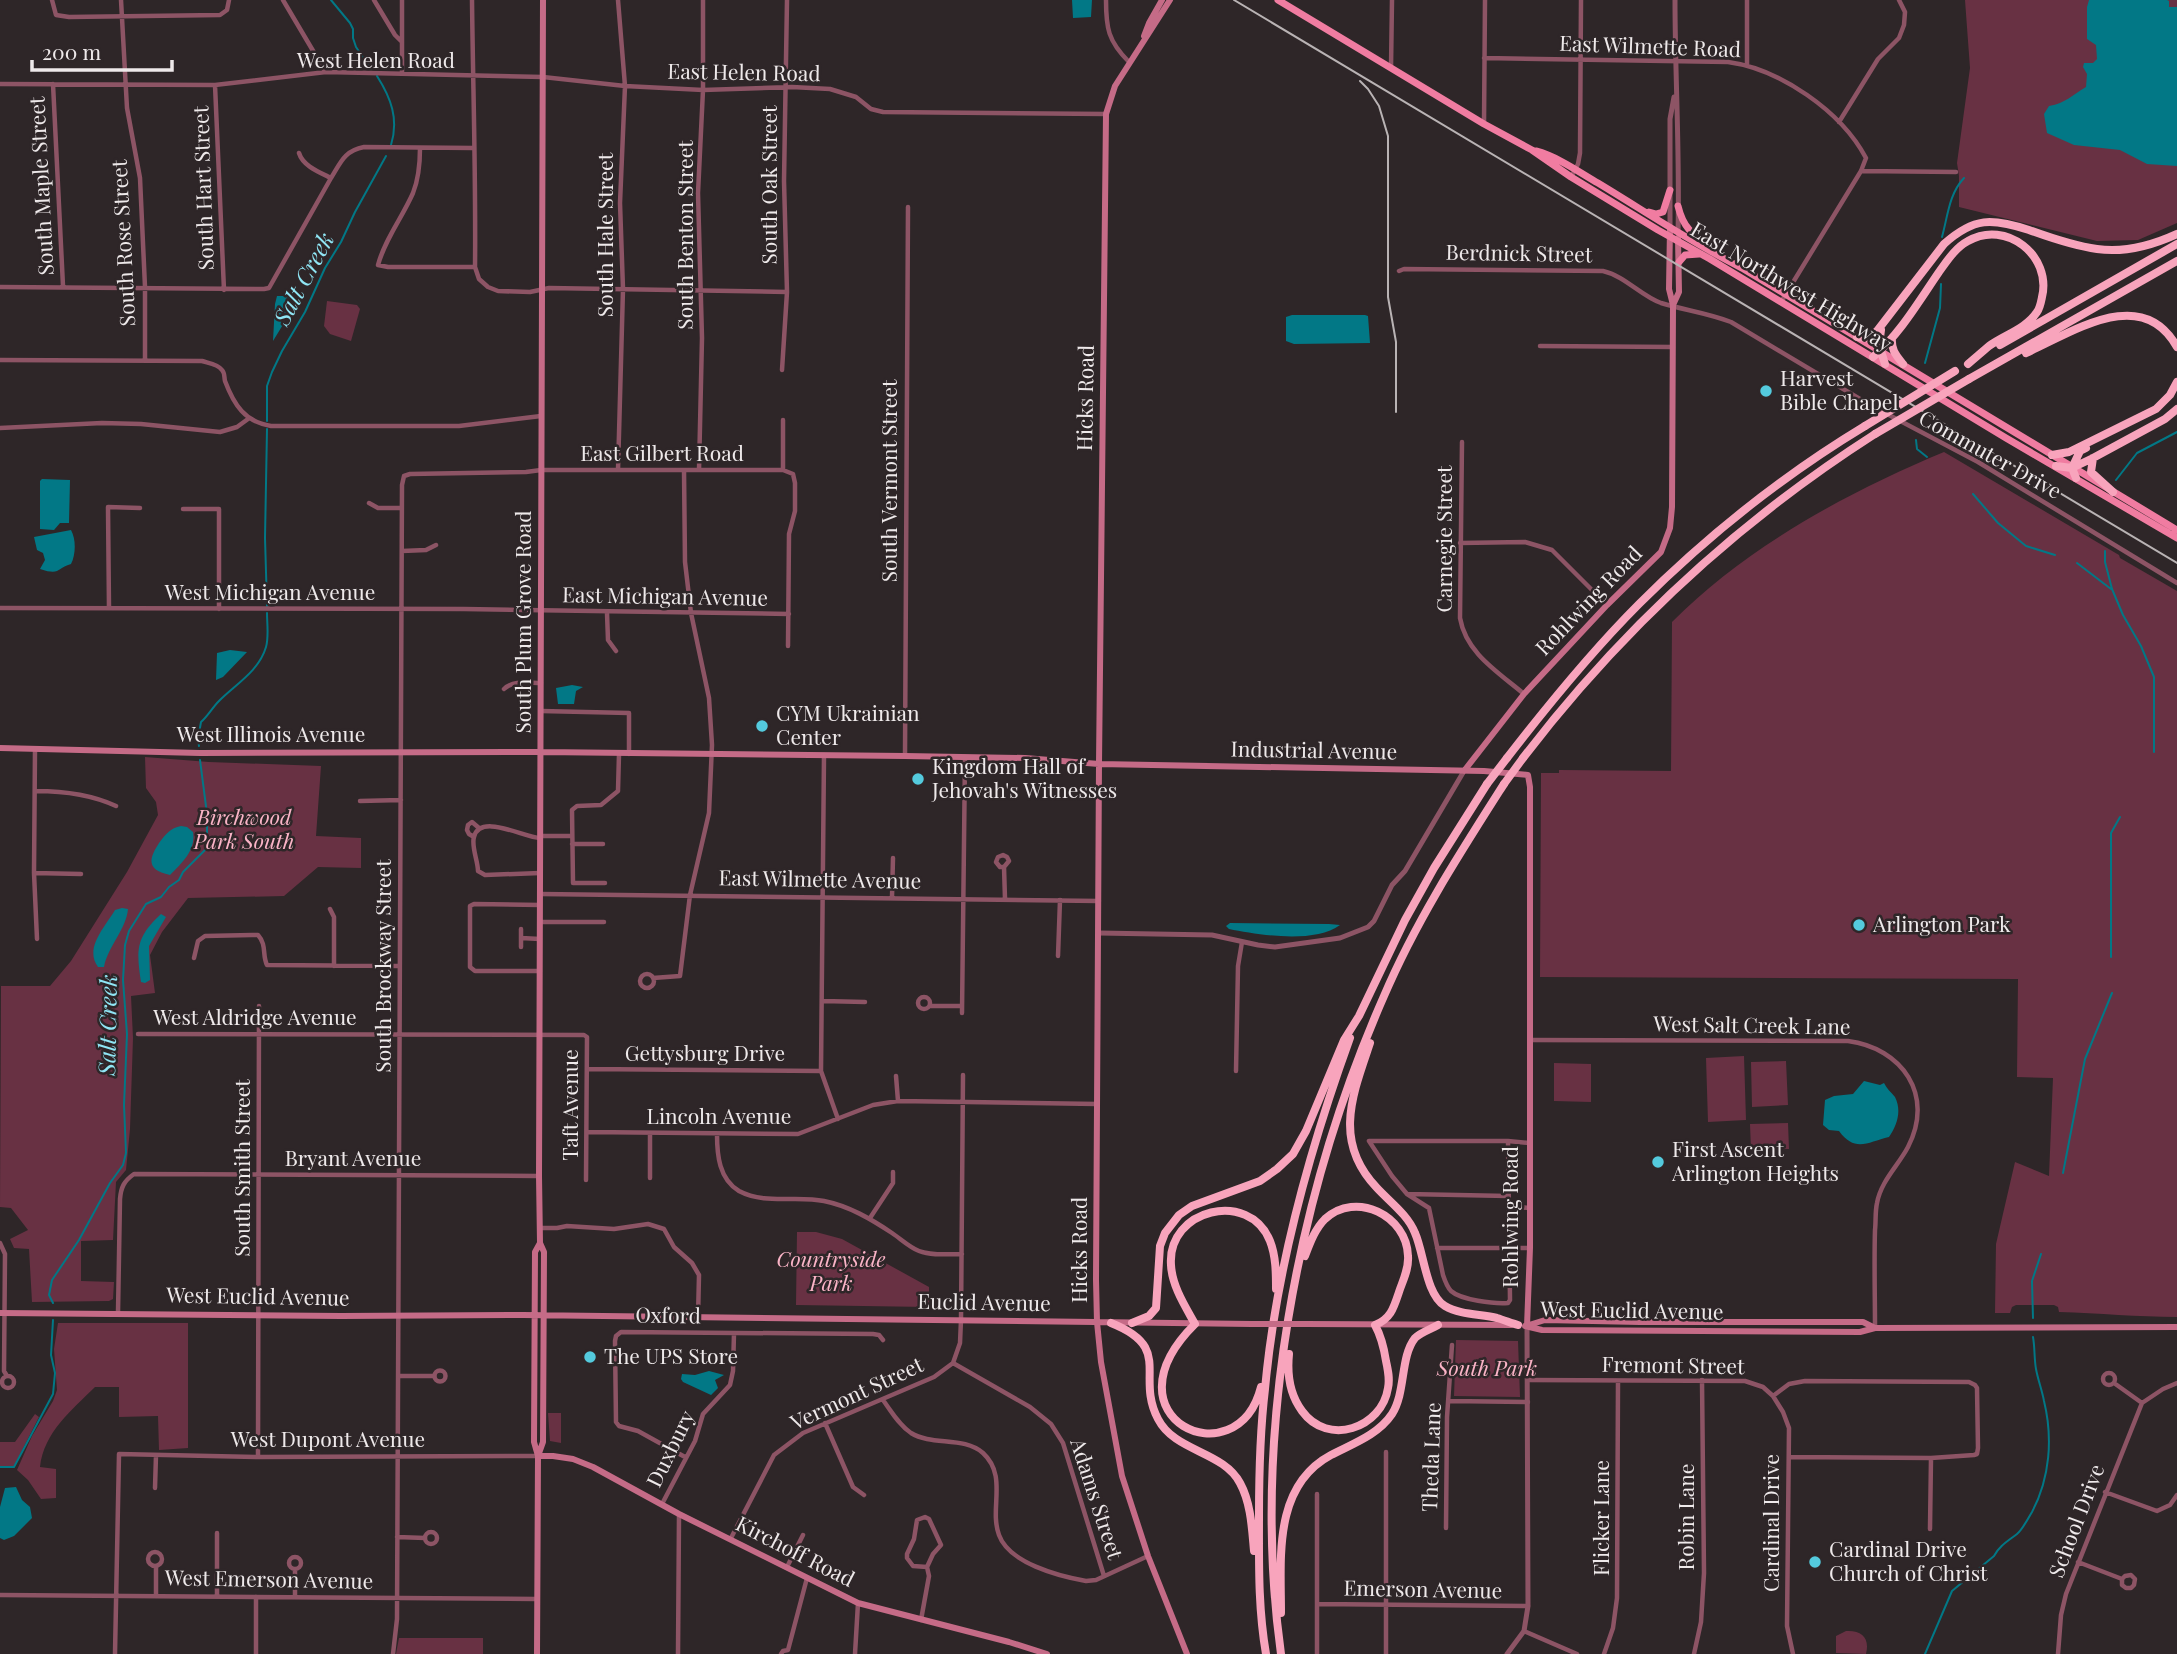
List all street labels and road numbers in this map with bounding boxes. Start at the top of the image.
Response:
street label: East Wilmette Road [1559,28,1741,62]
street label: West Helen Road [296,45,455,73]
street label: East Helen Road [667,56,821,86]
street label: South Maple Street [21,95,59,276]
street label: South Hart Street [185,105,219,271]
street label: South Oak Street [754,105,782,265]
street label: South Benton Street [670,140,698,330]
street label: South Hale Street [590,152,618,317]
street label: South Rose Street [104,159,140,327]
street label: East Northwest Highway [1686,214,1898,357]
street label: Berdnick Street [1445,237,1593,267]
street label: Hicks Road [1069,345,1099,451]
street label: South Vermont Street [874,379,902,582]
street label: Commuter Drive [1915,402,2067,504]
street label: East Gilbert Road [580,438,744,466]
street label: Carnegie Street [1429,465,1457,612]
street label: South Plum Grove Road [508,511,536,734]
street label: Rohlwing Road [1528,539,1647,660]
street label: West Michigan Avenue [164,577,375,605]
street label: East Michigan Avenue [562,579,768,611]
street label: West Illinois Avenue [176,719,365,747]
street label: Industrial Avenue [1230,734,1398,764]
street label: South Brockway Street [368,859,396,1073]
street label: East Wilmette Avenue [718,862,922,894]
street label: West Aldridge Avenue [152,1002,357,1030]
street label: West Salt Creek Lane [1652,1008,1851,1040]
street label: Gettysburg Drive [625,1038,785,1066]
street label: Taft Avenue [555,1049,583,1161]
street label: South Smith Street [227,1079,255,1257]
street label: Lincoln Avenue [647,1101,791,1129]
street label: Bryant Avenue [285,1143,421,1171]
street label: Rohlwing Road [1495,1146,1523,1288]
street label: Hicks Road [1064,1197,1092,1303]
street label: West Euclid Avenue [165,1279,350,1311]
street label: Euclid Avenue [917,1286,1051,1316]
street label: West Euclid Avenue [1539,1293,1724,1325]
street label: Oxford [635,1299,701,1329]
street label: Vermont Street [784,1349,928,1436]
street label: Fremont Street [1601,1349,1745,1379]
street label: Theda Lane [1414,1402,1446,1512]
street label: Duxbury [639,1405,700,1491]
street label: West Dupont Avenue [230,1424,425,1452]
street label: Adams Street [1065,1433,1131,1563]
street label: Cardinal Drive [1756,1454,1784,1592]
street label: Flicker Lane [1586,1460,1614,1576]
street label: School Drive [2041,1460,2110,1581]
street label: Robin Lane [1671,1464,1699,1570]
street label: Kirchoff Road [732,1508,860,1592]
street label: West Emerson Avenue [164,1562,374,1594]
street label: Emerson Avenue [1343,1573,1503,1603]

